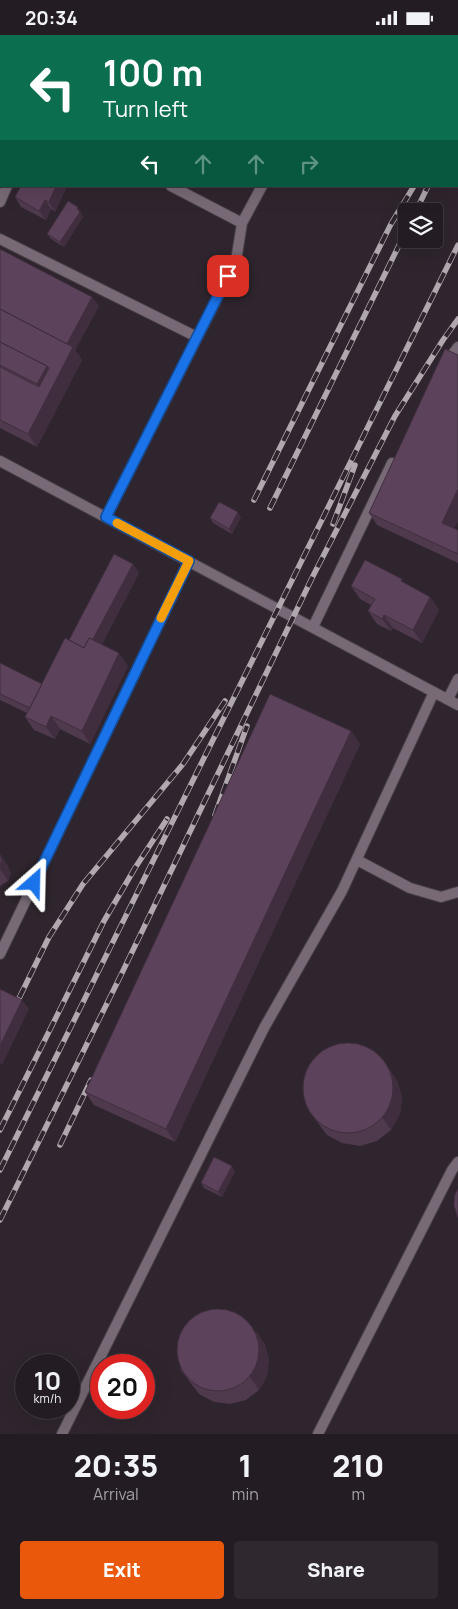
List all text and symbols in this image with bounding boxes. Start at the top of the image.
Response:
text: 20:34 [25,5,78,31]
text: 100 m [103,49,203,97]
icon: left [20,55,85,120]
text: Turn left [103,94,188,124]
icon: left [136,150,164,178]
icon: ahead [189,150,217,178]
icon: ahead [242,150,270,178]
icon: right [295,150,323,178]
map controls [398,203,443,248]
button: layers [398,203,443,248]
pin [207,255,249,297]
icon: arrive [214,262,242,290]
position arrow [7,856,59,908]
speed limit sign: 20 [90,1354,155,1419]
text: 10 [34,1363,61,1398]
text: km/h [34,1390,61,1407]
text: 20:35 [74,1445,158,1486]
text: 1 [238,1445,252,1486]
text: 210 [332,1445,384,1486]
text: Arrival [93,1483,139,1505]
text: min [232,1483,259,1505]
text: m [352,1483,365,1505]
button: Exit [20,1541,224,1599]
button: Share [234,1541,438,1599]

